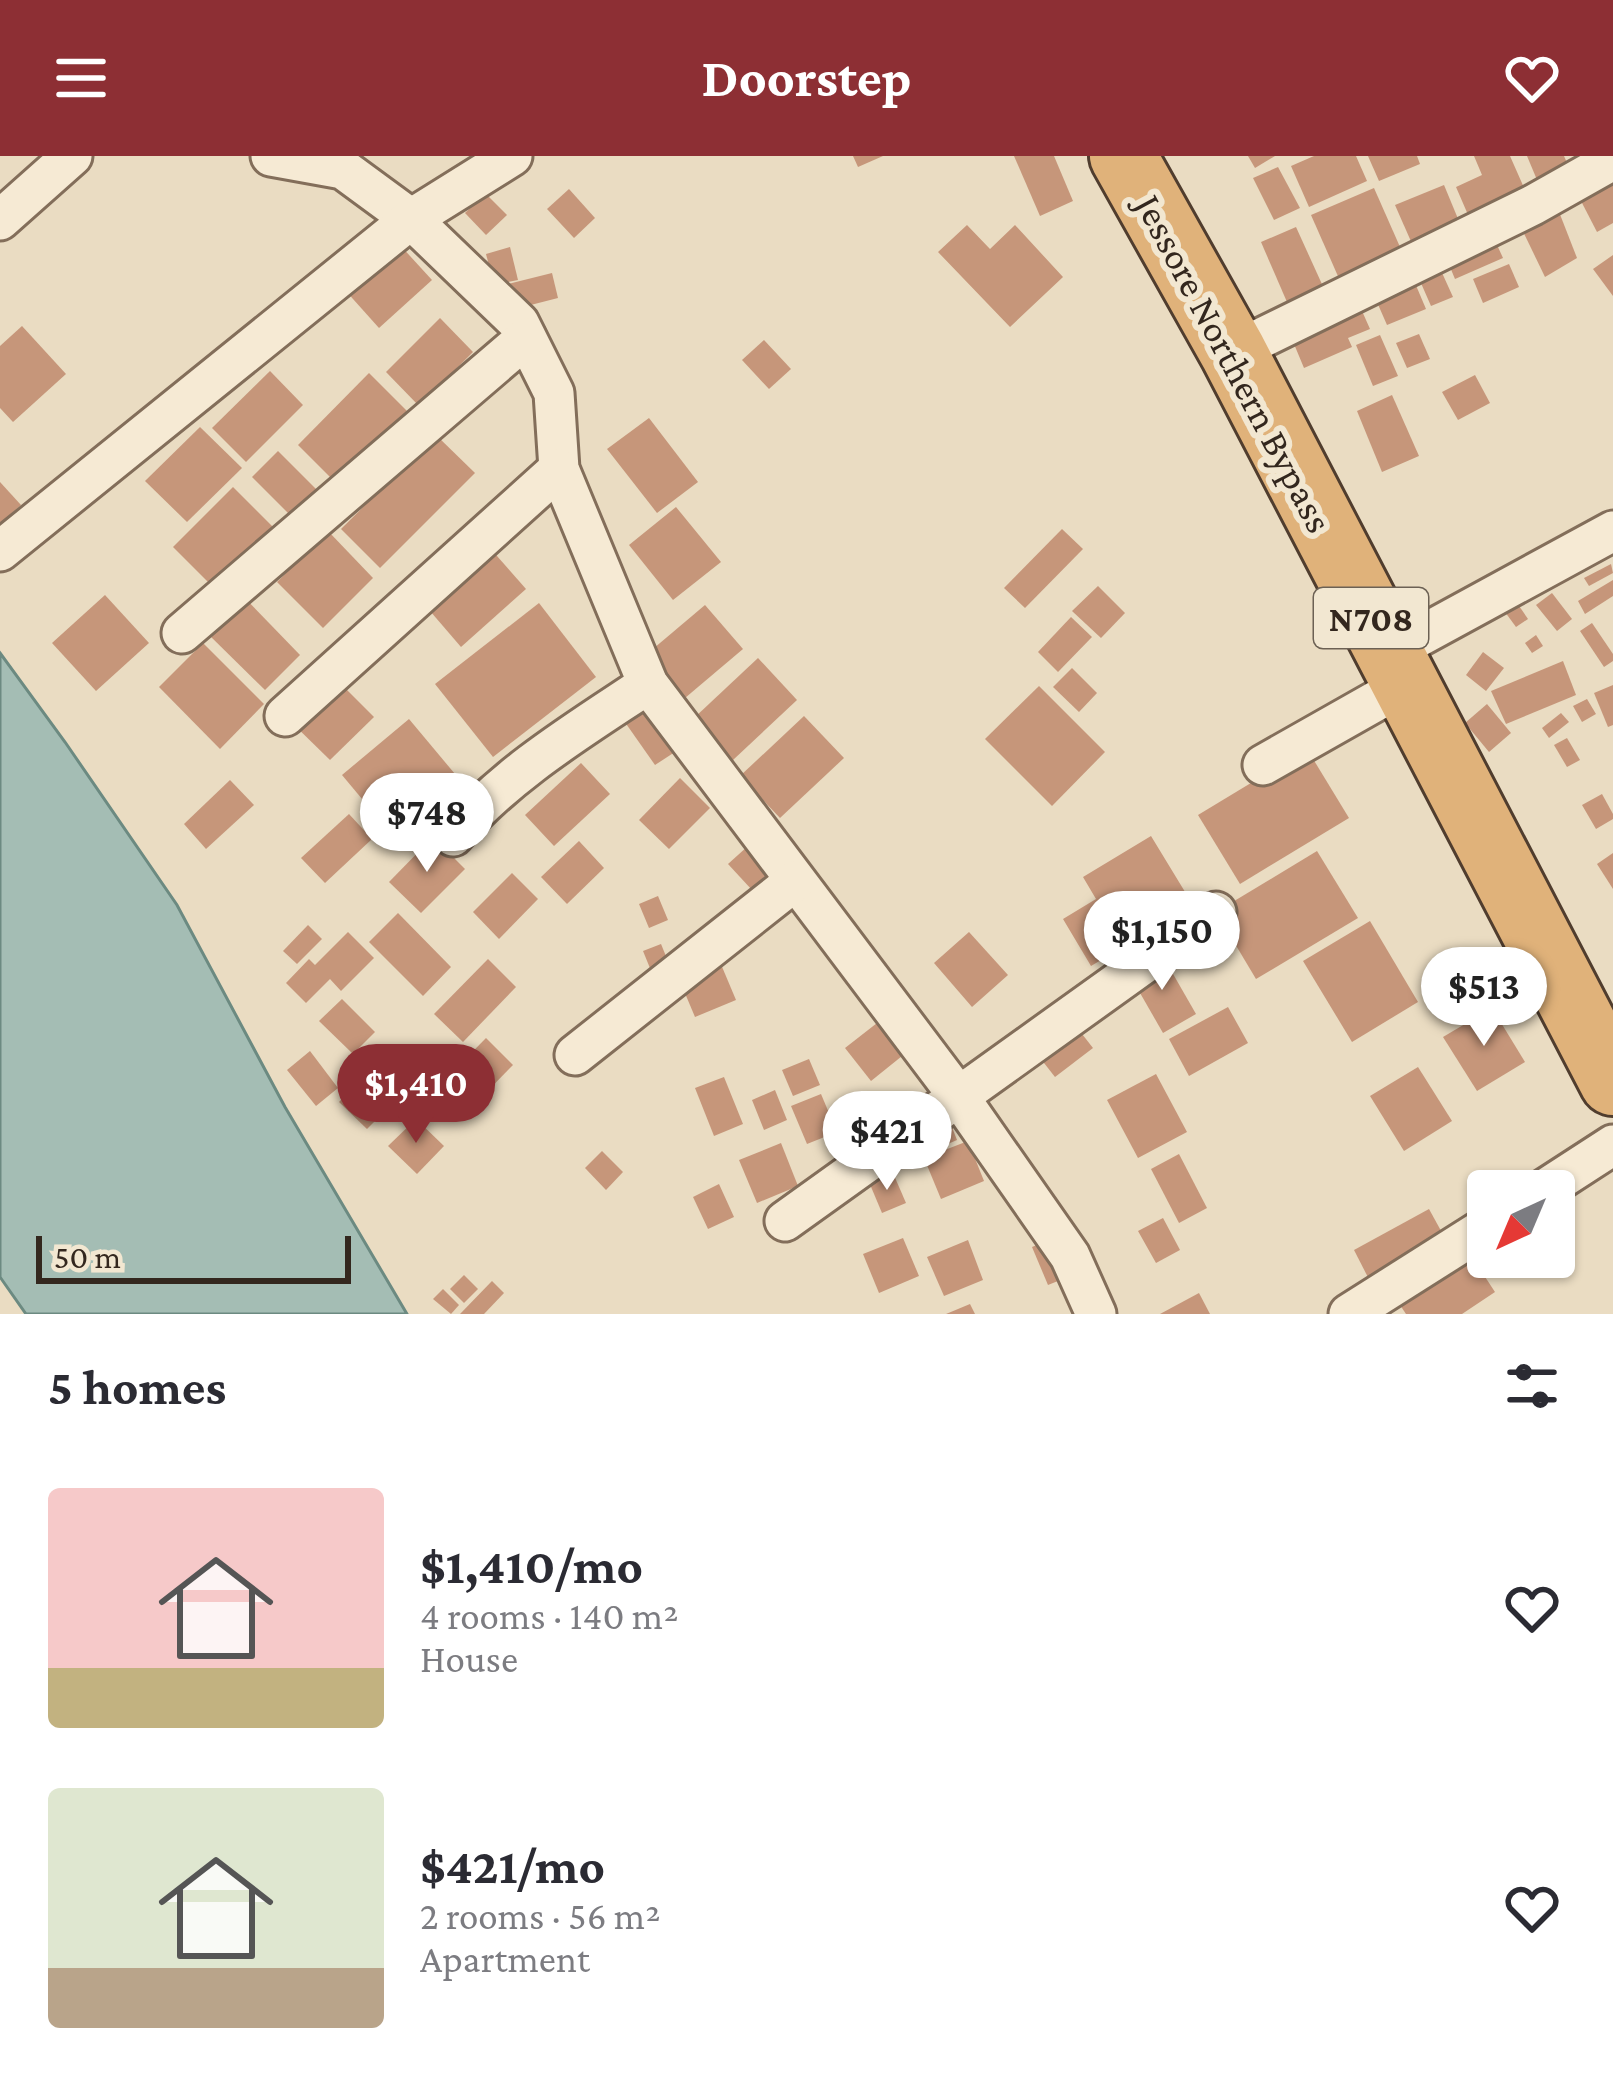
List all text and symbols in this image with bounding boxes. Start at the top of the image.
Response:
icon: menu [48,45,114,111]
icon: heart [1499,45,1565,111]
text: Doorstep [701,48,912,108]
street label: Jessore Northern Bypass [1125,184,1342,540]
road number: N708 [1314,588,1428,648]
pin: $748 [356,773,498,875]
text: $748 [387,790,467,833]
pin: $1,150 [1064,891,1260,993]
text: $1,150 [1111,908,1213,951]
pin: $513 [1413,947,1555,1049]
text: $513 [1448,964,1520,1007]
pin: $1,410 [318,1044,514,1146]
text: $1,410 [364,1061,468,1104]
pin: $421 [816,1091,958,1193]
text: $421 [850,1108,924,1151]
north arrow [1467,1170,1575,1278]
map controls [1467,1170,1575,1278]
scale bar [36,1230,351,1283]
text: 50 m [54,1238,121,1275]
icon: filters [1499,1353,1565,1419]
text: 5 homes [48,1358,226,1415]
icon: home [144,1536,288,1680]
text: $1,410/mo [420,1537,643,1594]
icon: heart [1499,1575,1565,1641]
text: 4 rooms · 140 m² [420,1594,678,1637]
text: House [420,1637,518,1680]
icon: home [144,1836,288,1980]
text: $421/mo [420,1837,605,1894]
icon: heart [1499,1875,1565,1941]
text: 2 rooms · 56 m² [420,1894,660,1937]
text: Apartment [420,1937,590,1980]

